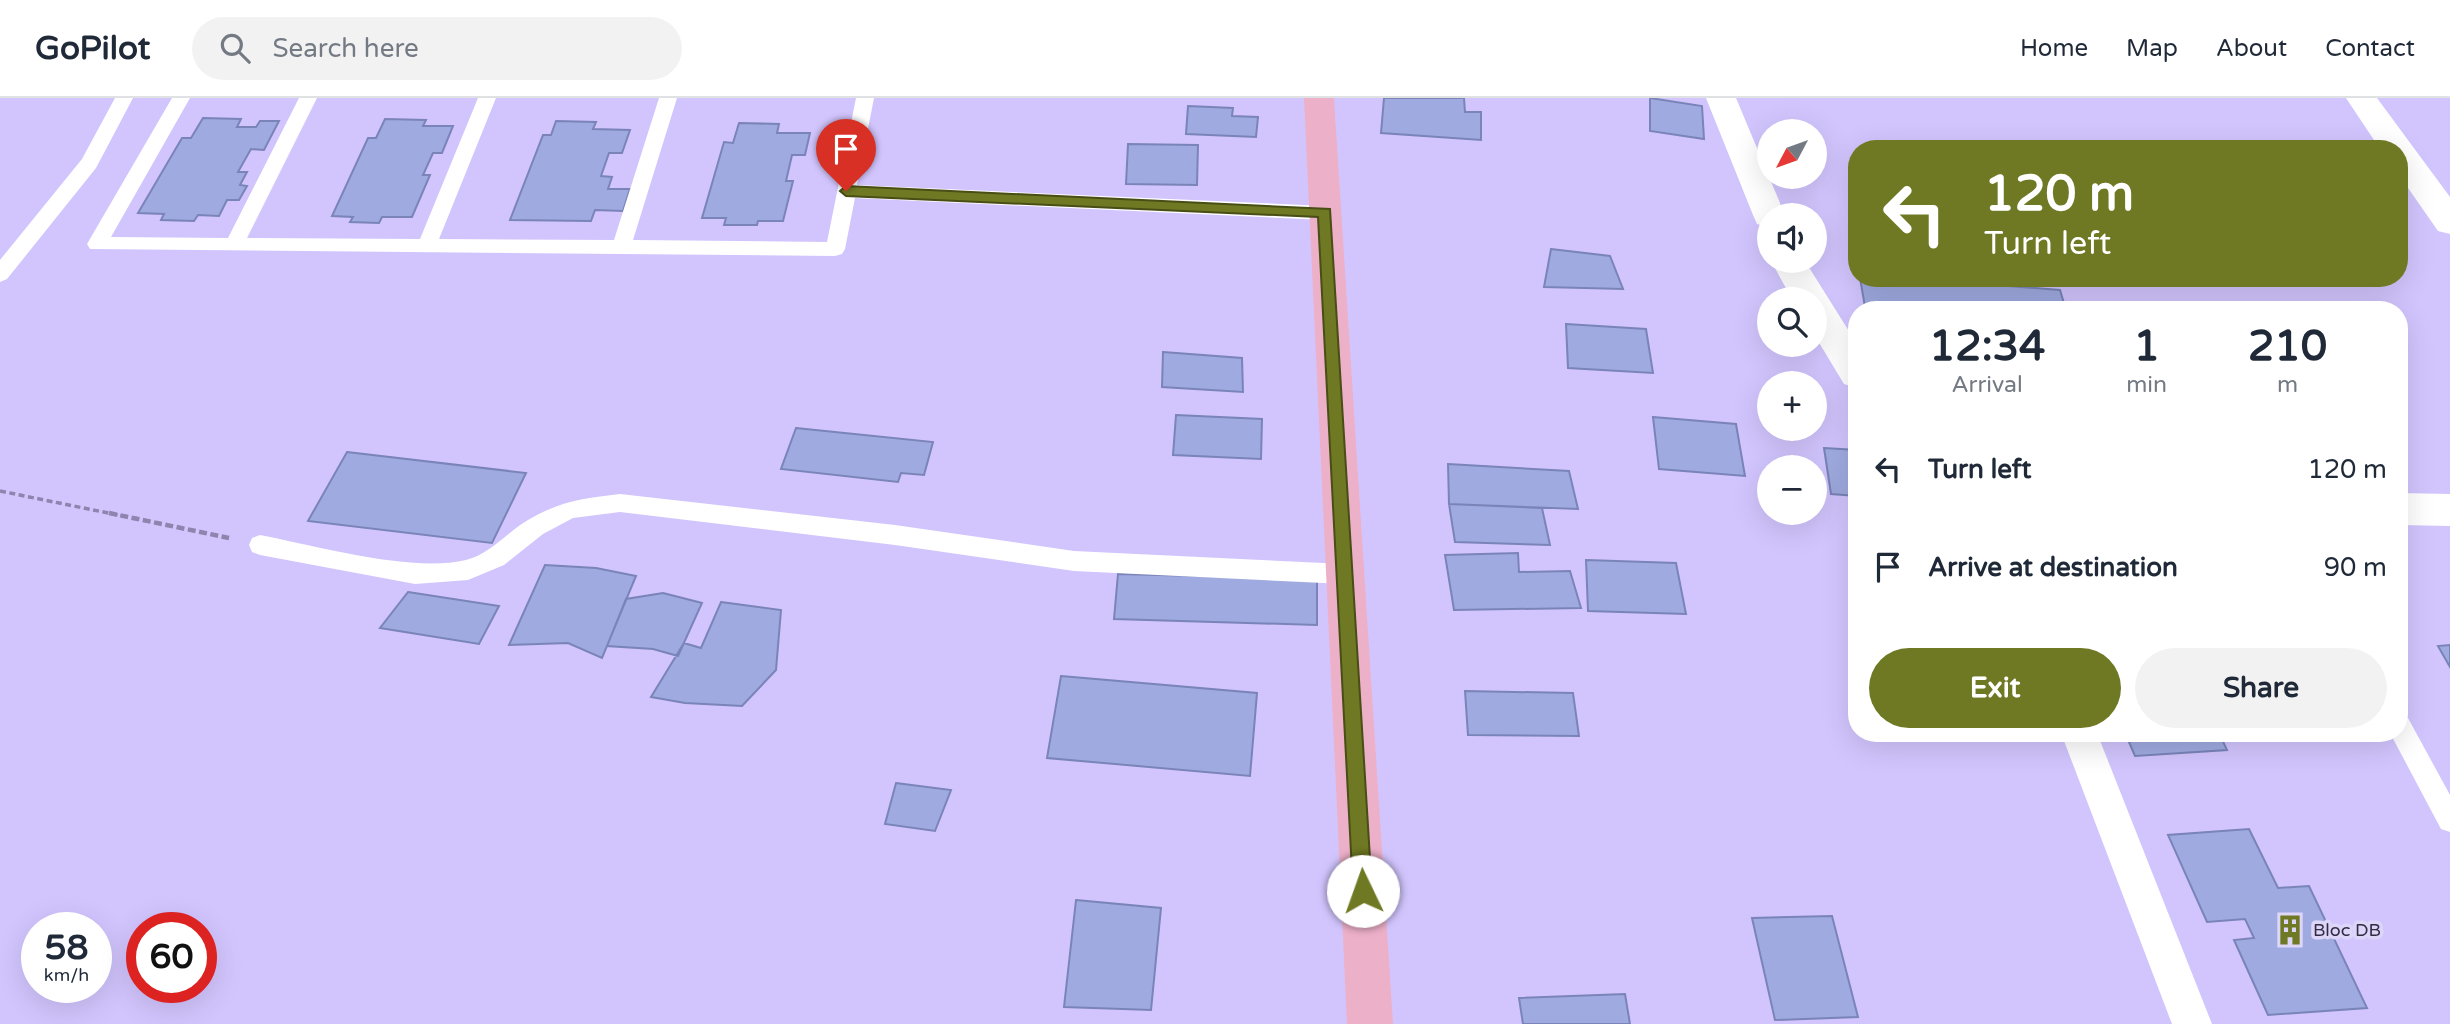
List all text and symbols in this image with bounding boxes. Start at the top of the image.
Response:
search box [192,17,682,80]
text: GoPilot [35,29,150,68]
icon: search [216,29,254,67]
text: Search here [272,33,419,64]
text: Home [2020,34,2088,63]
text: Map [2126,34,2178,63]
text: About [2216,34,2287,63]
text: Contact [2325,34,2415,63]
pin [816,119,876,191]
north arrow [1757,119,1827,189]
map controls [1757,119,1827,525]
icon: arrive [827,130,865,168]
text: 120 m [1984,165,2134,224]
icon: left [1869,168,1960,259]
button: sound [1757,203,1827,273]
text: Turn left [1984,225,2111,263]
button: search [1757,287,1827,357]
text: 12:34 [1929,321,2045,372]
text: 1 [2133,321,2160,372]
text: 210 [2248,321,2327,372]
button: + [1757,371,1827,441]
text: Arrival [1952,371,2023,399]
text: min [2126,371,2167,399]
text: m [2277,371,2298,399]
icon: left [1869,450,1907,488]
text: Turn left [1928,454,2031,485]
text: 120 m [2307,454,2387,485]
button: − [1757,455,1827,525]
icon: arrive [1869,548,1907,586]
text: Arrive at destination [1928,552,2178,583]
text: 90 m [2324,552,2387,583]
button: Exit [1869,648,2121,728]
button: Share [2135,648,2387,728]
position arrow [1326,854,1400,928]
speed limit sign: 60 [126,912,217,1003]
building icon: Bloc DB [2273,913,2307,947]
place label: Bloc DB [2313,919,2381,941]
text: 58 [45,927,88,969]
text: km/h [44,964,89,986]

